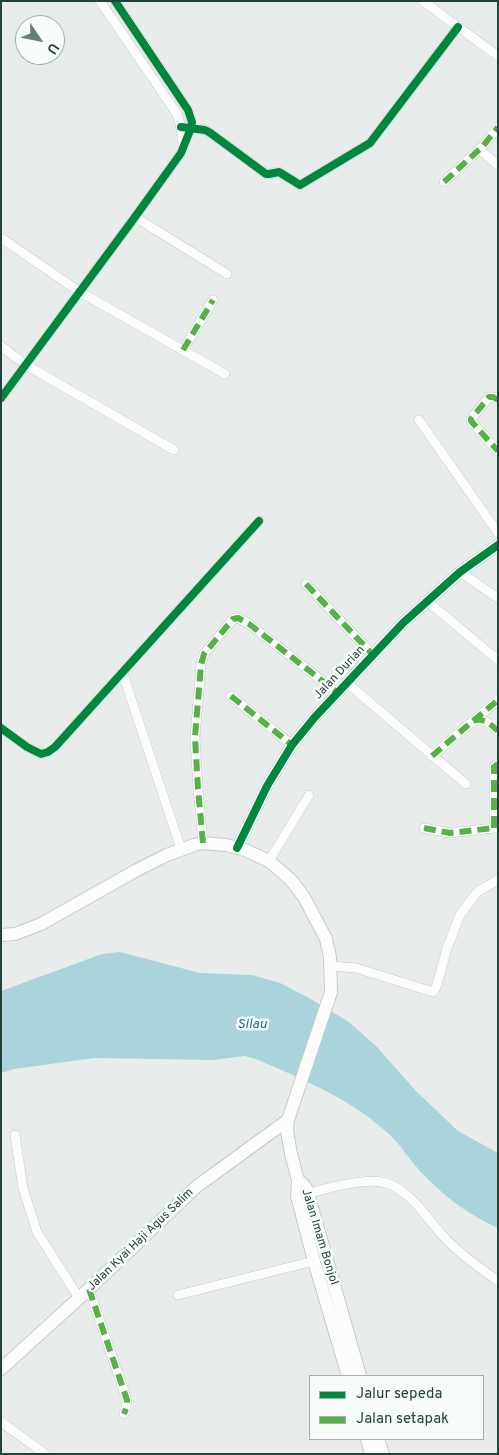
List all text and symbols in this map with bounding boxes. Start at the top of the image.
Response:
north arrow [15,15,65,65]
text: U [42,39,62,57]
street label: Jalan Durian [312,643,368,703]
water label: Silau [237,1017,267,1033]
street label: Jalan Kyai Haji Agus Salim [85,1186,197,1294]
street label: Jalan Imam Bonjol [298,1187,340,1287]
legend [309,1375,484,1440]
text: Jalur sepeda [356,1385,442,1404]
text: Jalan setapak [356,1410,449,1429]

